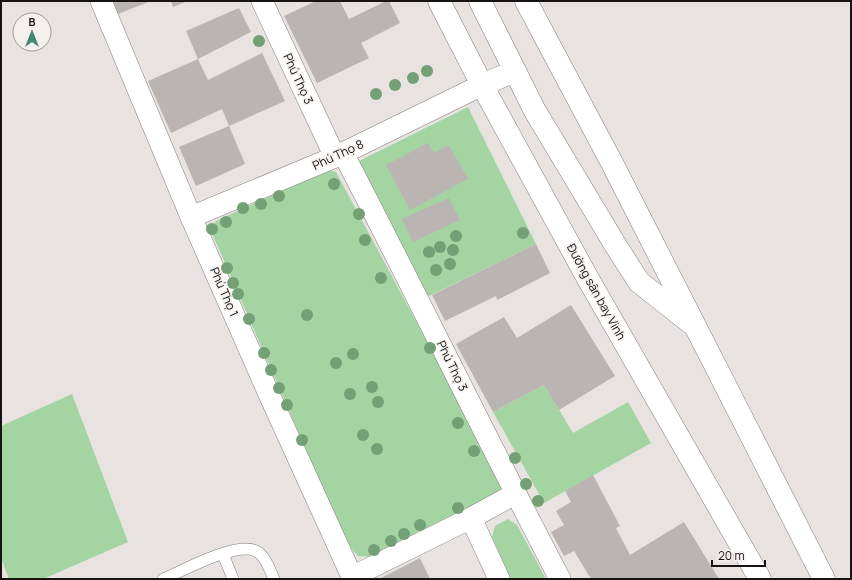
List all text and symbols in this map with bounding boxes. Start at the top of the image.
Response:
north arrow [12,12,52,52]
text: B [29,14,36,29]
street label: Phú Thọ 3 [279,51,318,107]
street label: Phú Thọ 8 [309,135,366,174]
street label: Đường sân bay Vinh [563,241,630,343]
street label: Phú Thọ 1 [206,264,243,319]
street label: Phú Thọ 3 [433,338,472,394]
scale bar [712,542,765,568]
text: 20 m [718,547,745,564]

